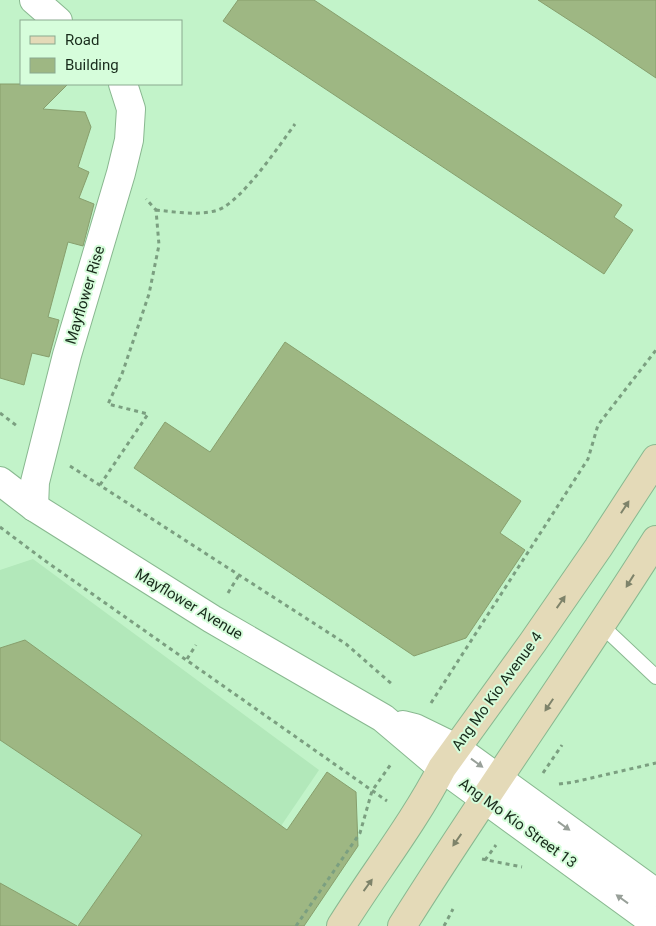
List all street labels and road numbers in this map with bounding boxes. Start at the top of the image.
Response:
street label: Mayflower Rise [61,244,109,346]
street label: Mayflower Avenue [132,565,246,643]
street label: Ang Mo Kio Avenue 4 [448,628,546,754]
street label: Ang Mo Kio Street 13 [456,774,580,872]

